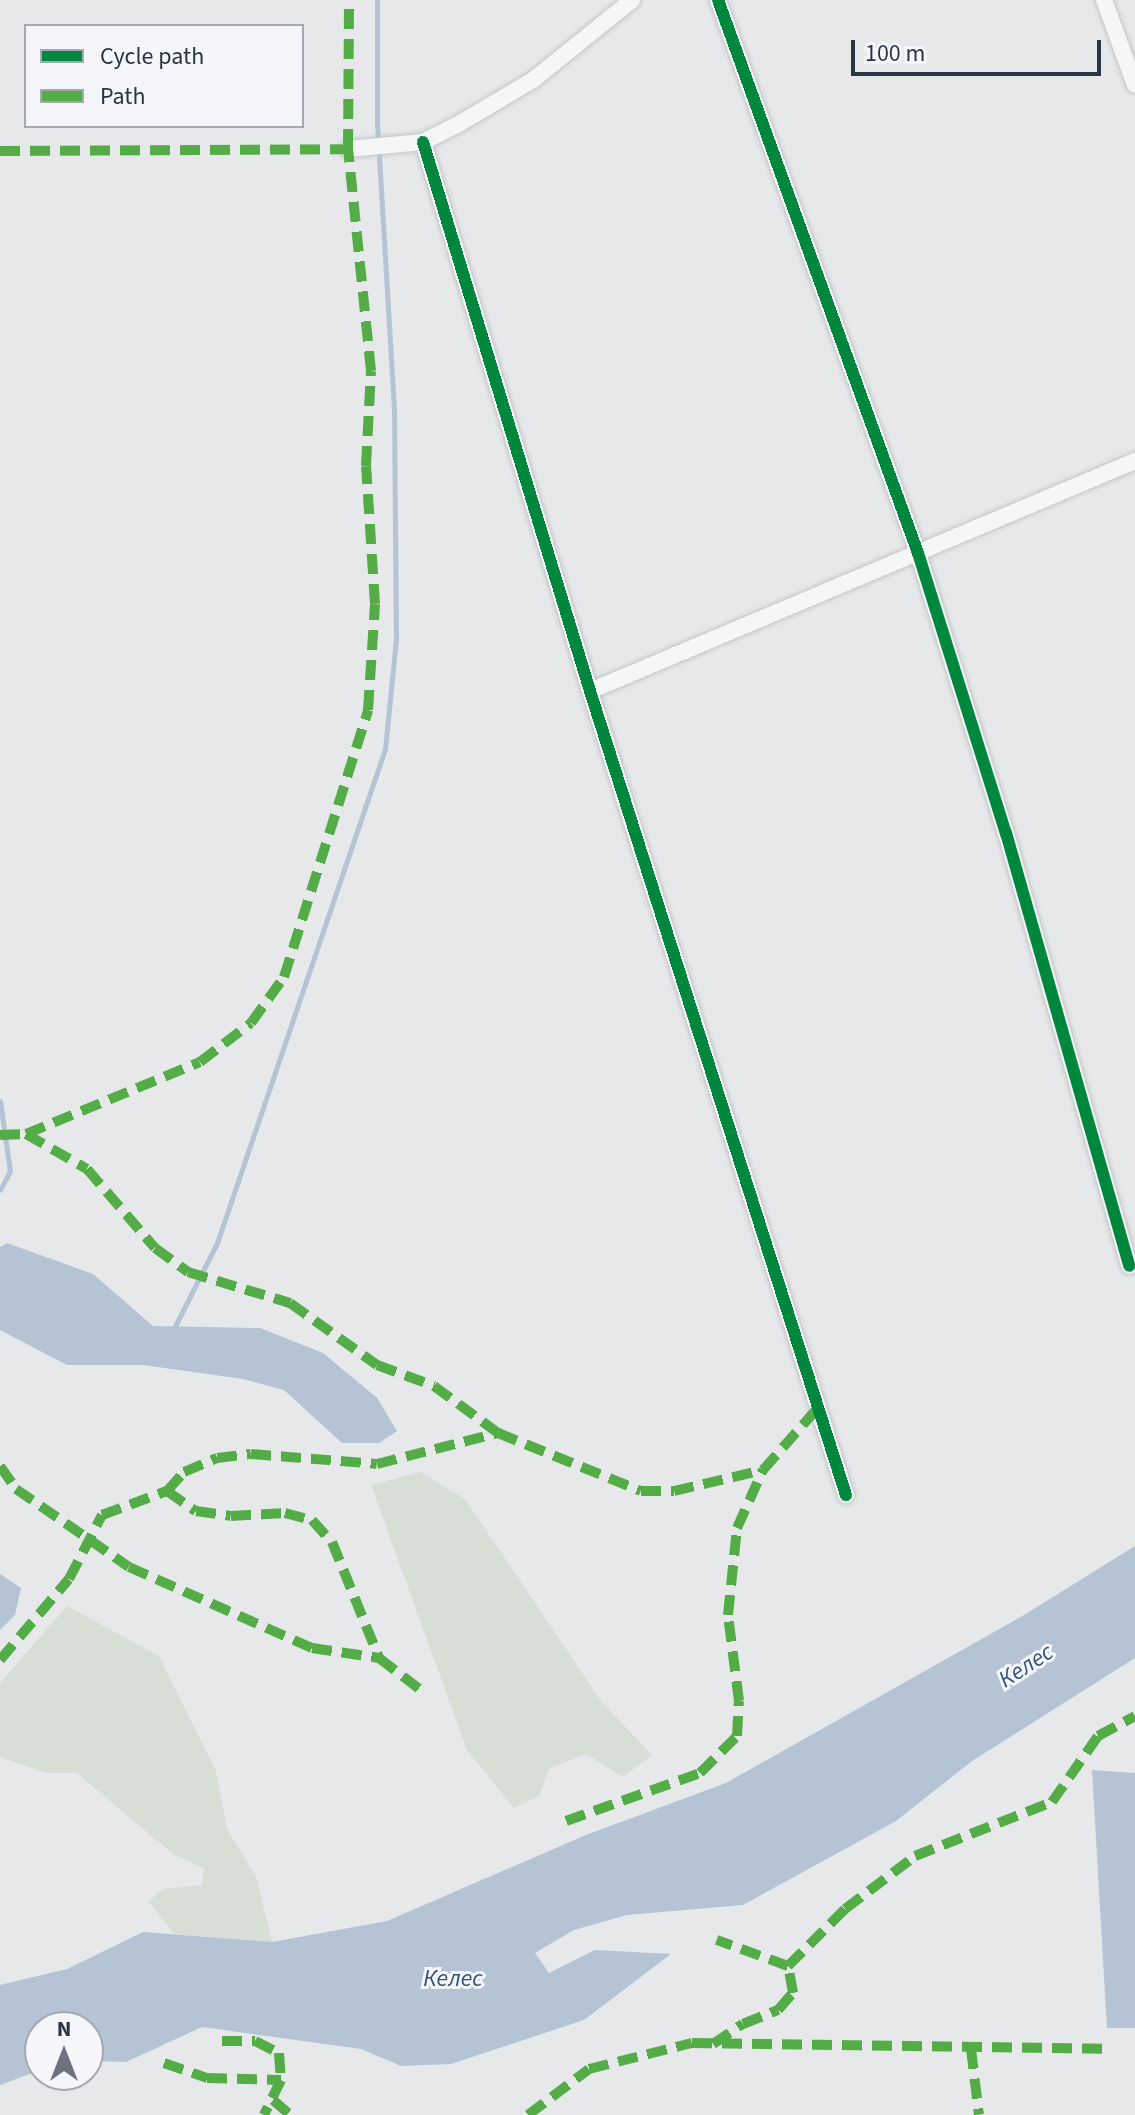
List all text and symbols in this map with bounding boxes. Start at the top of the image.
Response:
legend [24,24,304,128]
scale bar [855,24,1105,74]
text: 100 m [865,36,925,71]
text: Cycle path [100,39,204,74]
text: Path [100,79,146,114]
water label: Келес [993,1638,1059,1694]
water label: Келес [423,1965,483,1993]
north arrow [24,2011,104,2091]
text: N [57,2013,71,2045]

